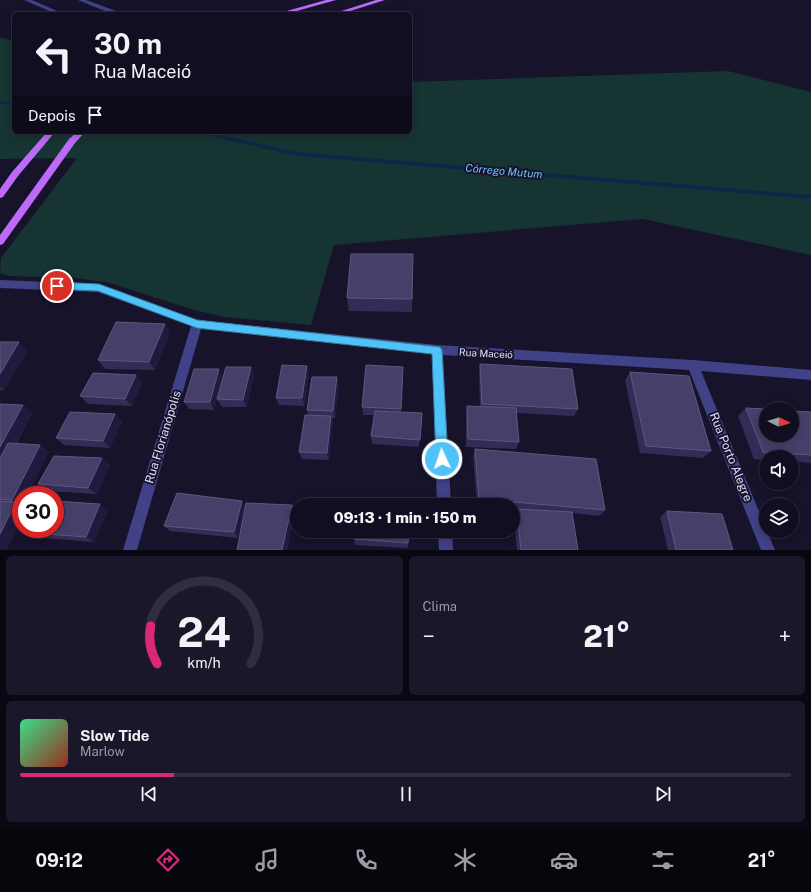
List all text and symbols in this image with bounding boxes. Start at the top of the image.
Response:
text: 30 m [94,27,162,60]
icon: left [28,28,80,80]
text: Rua Maceió [94,61,191,82]
icon: arrive [84,104,106,126]
text: Depois [28,107,76,124]
water label: Córrego Mutum [465,162,543,180]
pin [40,269,74,303]
icon: arrive [46,275,68,297]
street label: Rua Maceió [459,346,514,360]
street label: Rua Florianópolis [142,389,184,485]
north arrow [759,402,799,442]
map controls [759,402,799,538]
street label: Rua Porto Alegre [707,410,755,504]
position arrow [421,438,463,480]
button: sound [759,450,799,490]
speed limit sign: 30 [12,486,64,538]
button: layers [759,498,799,538]
text: 09:13 · 1 min · 150 m [334,509,476,526]
text: Clima [423,599,457,614]
text: 24 [177,606,231,655]
text: 21° [583,618,630,654]
text: − [423,623,435,649]
text: + [779,623,791,649]
text: km/h [187,653,221,670]
text: Slow Tide [80,727,149,744]
text: Marlow [80,744,125,759]
icon: previous [138,783,160,805]
icon: pause [395,783,417,805]
icon: next [652,783,674,805]
icon: directions [154,846,182,874]
icon: music [253,846,281,874]
icon: phone [352,846,380,874]
icon: climate [451,846,479,874]
icon: car [550,846,578,874]
icon: filters [649,846,677,874]
text: 09:12 [35,850,83,871]
text: 21° [748,850,775,871]

